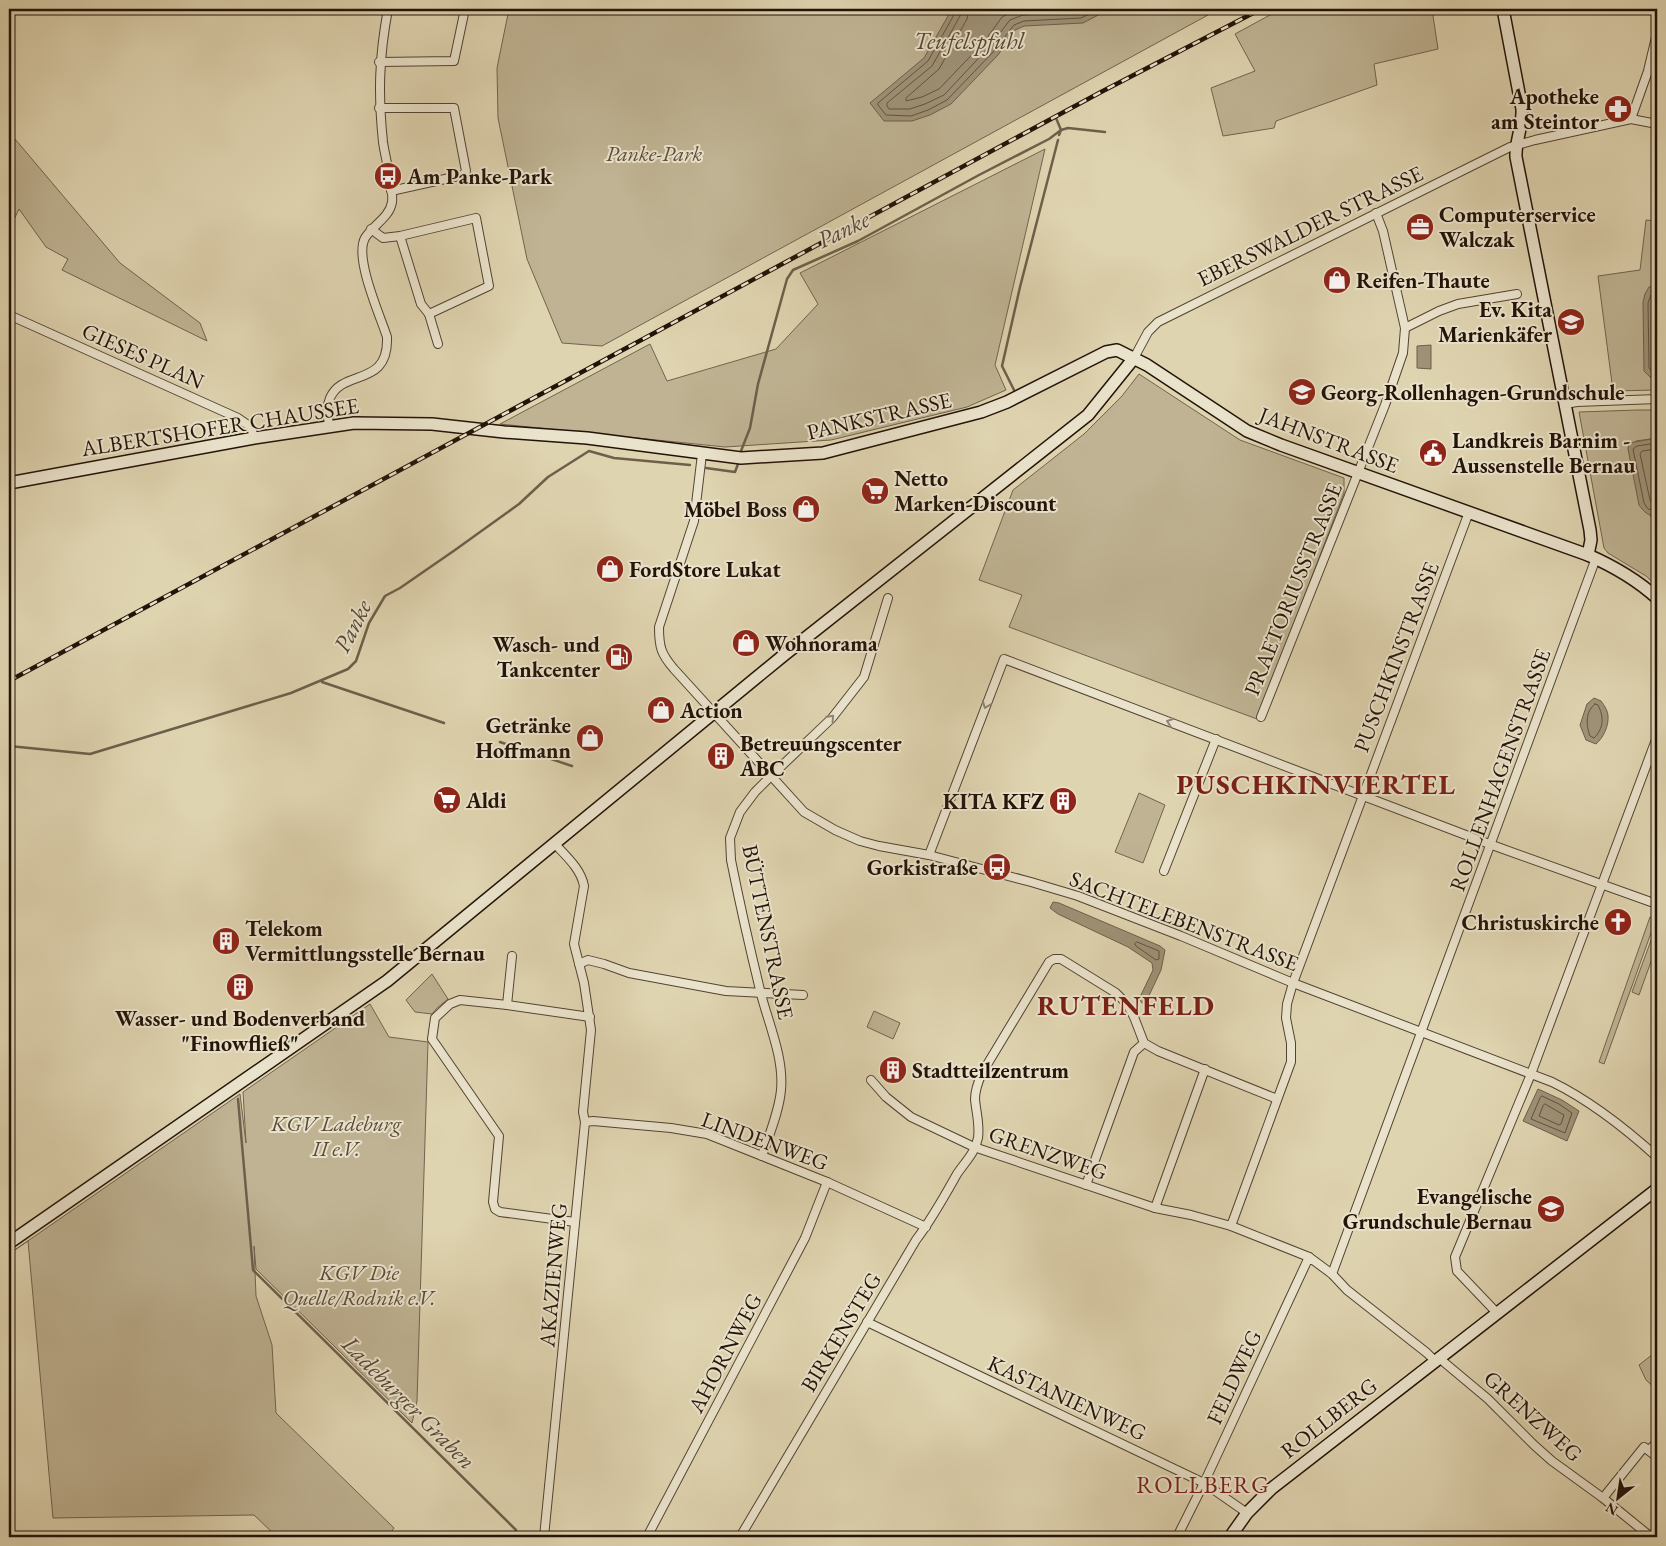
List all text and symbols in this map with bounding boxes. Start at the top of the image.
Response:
water label: Teufelspfuhl [914,25,1025,56]
place label: Apotheke am Steintor [1491,82,1600,136]
pharmacy icon: Apotheke am Steintor [1603,94,1633,124]
park label: Panke-Park [606,139,702,168]
street label: EBERSWALDER STRASSE [1192,159,1428,293]
bus stop icon: Am Panke-Park [373,161,403,191]
place label: Am Panke-Park [406,162,553,191]
place label: Computerservice Walczak [1439,200,1596,254]
water label: Panke [811,203,875,255]
office icon: Computerservice Walczak [1405,212,1435,242]
shop icon: Reifen-Thaute [1322,265,1352,295]
place label: Reifen-Thaute [1356,266,1490,295]
place label: Ev. Kita Marienkäfer [1438,295,1553,349]
school or university icon: Ev. Kita Marienkäfer [1556,307,1586,337]
street label: GIESES PLAN [77,316,209,396]
school or university icon: Georg-Rollenhagen-Grundschule [1287,377,1317,407]
place label: Georg-Rollenhagen-Grundschule [1321,378,1624,407]
street label: PANKSTRASSE [804,385,954,447]
street label: ALBERTSHOFER CHAUSSEE [78,391,361,463]
street label: JAHNSTRASSE [1253,399,1403,480]
place label: Landkreis Barnim - Aussenstelle Bernau [1451,426,1635,480]
public building icon: Landkreis Barnim - Aussenstelle Bernau [1418,438,1448,468]
place label: Netto Marken-Discount [894,464,1057,518]
supermarket icon: Netto Marken-Discount [860,476,890,506]
street label: PRAETORIUSSTRASSE [1237,478,1349,700]
shop icon: Möbel Boss [791,494,821,524]
place label: Möbel Boss [683,495,787,524]
shop icon: FordStore Lukat [595,554,625,584]
place label: FordStore Lukat [629,555,781,584]
street label: PUSCHKINSTRASSE [1346,558,1446,756]
water label: Panke [326,594,379,658]
shop icon: Wohnorama [731,628,761,658]
place label: Wohnorama [765,629,878,658]
place label: Wasch- und Tankcenter [492,630,601,684]
fuel station icon: Wasch- und Tankcenter [604,642,634,672]
street label: ROLLENHAGENSTRASSE [1443,645,1557,895]
shop icon: Action [646,695,676,725]
place label: Action [679,696,743,725]
one-way arrow [982,700,992,709]
place label: Getränke Hoffmann [475,711,572,765]
one-way arrow [825,714,834,723]
one-way arrow [1166,718,1175,728]
shop icon: Getränke Hoffmann [575,723,605,753]
place label: Betreuungscenter ABC [739,729,902,783]
building icon: Betreuungscenter ABC [706,741,736,771]
district label: PUSCHKINVIERTEL [1176,766,1456,802]
supermarket icon: Aldi [432,785,462,815]
place label: Aldi [465,786,507,815]
building icon: KITA KFZ [1048,786,1078,816]
place label: KITA KFZ [943,787,1044,816]
street label: BÜTTENSTRASSE [735,842,801,1022]
bus stop icon: Gorkistraße [982,852,1012,882]
place label: Gorkistraße [867,853,978,882]
street label: SACHTELEBENSTRASSE [1065,864,1303,978]
church icon: Christuskirche [1603,907,1633,937]
place label: Christuskirche [1462,908,1599,937]
place label: Telekom Vermittlungsstelle Bernau [245,914,485,968]
building icon: Telekom Vermittlungsstelle Bernau [211,926,241,956]
building icon: Wasser- und Bodenverband "Finowfließ" [225,972,255,1002]
district label: RUTENFELD [1037,987,1215,1023]
place label: Wasser- und Bodenverband "Finowfließ" [115,1004,365,1058]
building icon: Stadtteilzentrum [878,1055,908,1085]
place label: Stadtteilzentrum [912,1056,1069,1085]
street label: LINDENWEG [698,1105,832,1177]
park label: KGV Ladeburg II e.V. [270,1109,402,1163]
street label: GRENZWEG [985,1119,1111,1187]
place label: Evangelische Grundschule Bernau [1343,1182,1532,1236]
school or university icon: Evangelische Grundschule Bernau [1536,1194,1566,1224]
street label: AKAZIENWEG [532,1202,574,1349]
park label: KGV Die Quelle/Rodnik e.V. [282,1258,436,1312]
street label: BIRKENSTEG [794,1267,888,1397]
street label: AHORNWEG [681,1288,769,1419]
street label: FELDWEG [1200,1325,1268,1429]
water label: Ladeburger Graben [335,1328,483,1476]
street label: KASTANIENWEG [983,1349,1151,1447]
street label: GRENZWEG [1477,1364,1589,1468]
street label: ROLLBERG [1275,1371,1383,1465]
district label: ROLLBERG [1136,1469,1270,1500]
north arrow [1594,1474,1644,1524]
text: N [1602,1498,1621,1520]

